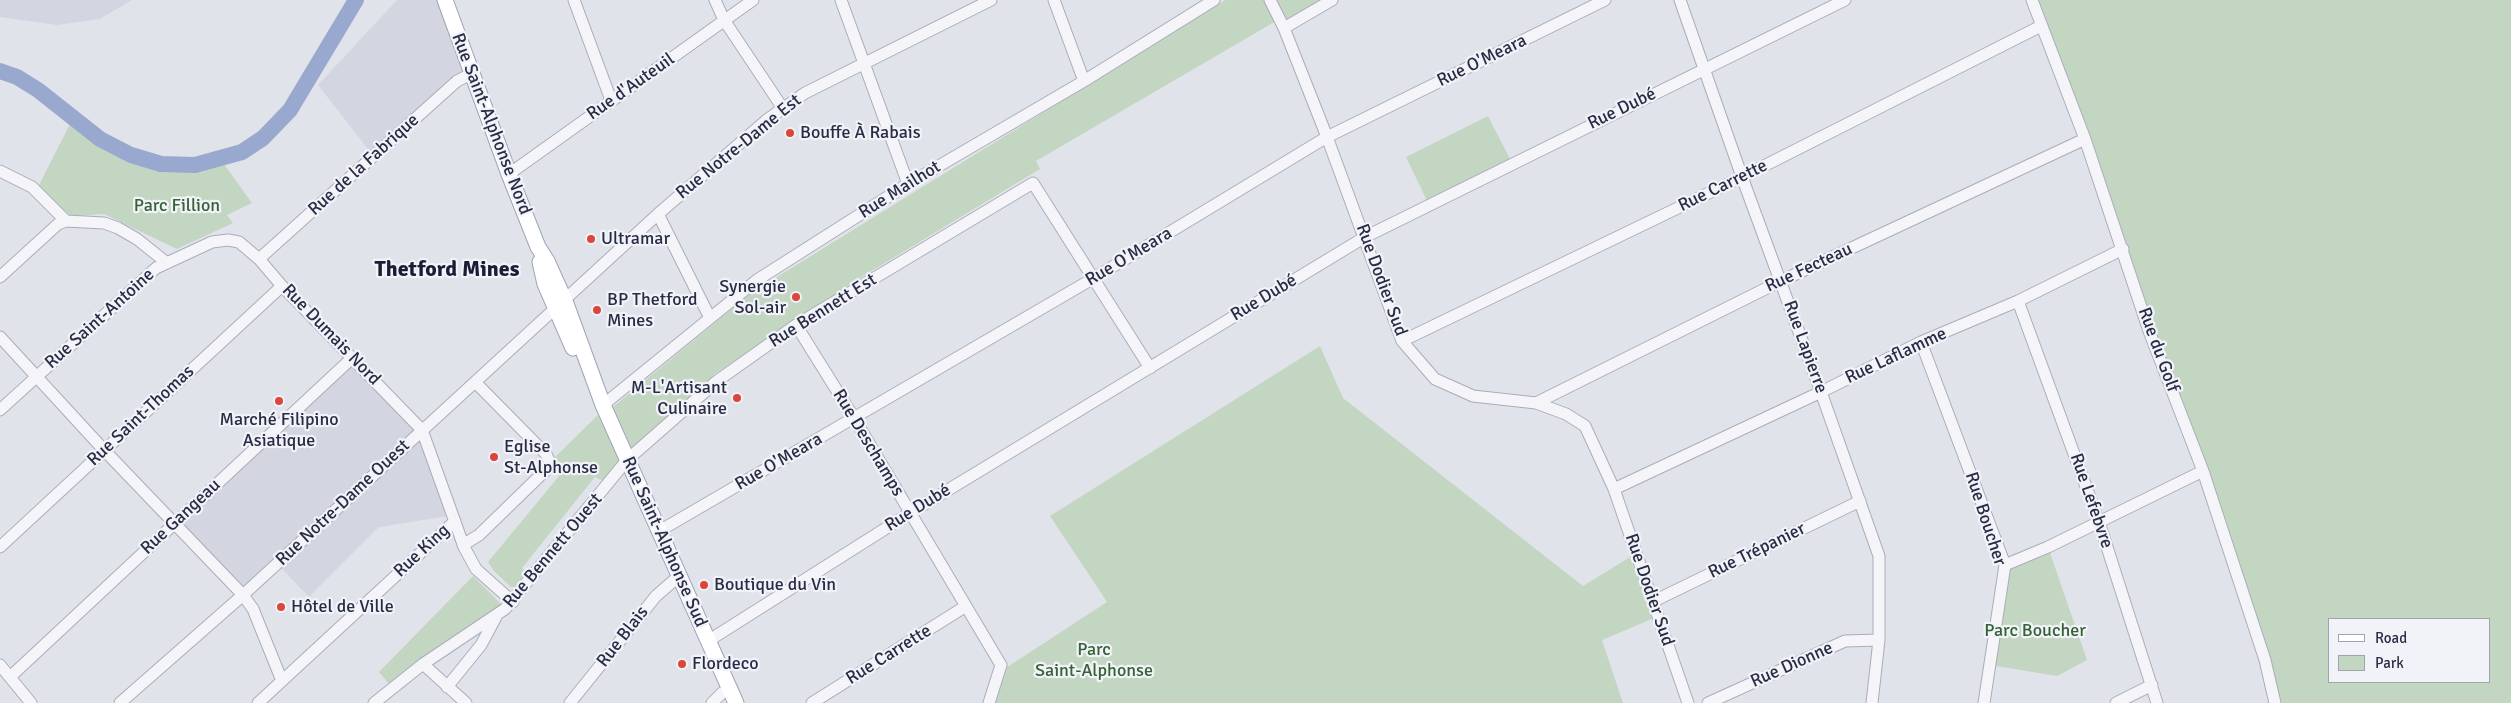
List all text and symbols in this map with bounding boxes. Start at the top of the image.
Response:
street label: Rue Saint-Alphonse Nord [446,30,536,218]
street label: Rue O'Meara [1434,30,1530,92]
street label: Rue d'Auteuil [583,49,679,125]
street label: Rue Dubé [1584,83,1660,135]
street label: Rue Notre-Dame Est [672,90,806,204]
street label: Rue de la Fabrique [304,110,424,220]
place label: Bouffe À Rabais [800,122,921,144]
marker: Bouffe À Rabais [784,127,796,139]
street label: Rue Carrette [1675,155,1771,217]
street label: Rue Mailhot [855,156,945,224]
park label: Parc Fillion [134,195,220,217]
street label: Rue Dodier Sud [1351,221,1411,339]
street label: Rue O'Meara [1082,223,1176,291]
place label: Ultramar [601,228,670,250]
marker: Ultramar [585,233,597,245]
street label: Rue Fecteau [1762,238,1856,298]
district label: Thetford Mines [374,257,520,283]
street label: Rue Saint-Antoine [41,264,159,374]
street label: Rue Bennett Est [765,269,881,353]
street label: Rue Dubé [1227,270,1301,326]
place label: Synergie Sol-air [719,276,786,318]
street label: Rue Dumais Nord [277,280,385,390]
place label: BP Thetford Mines [607,289,698,332]
marker: Synergie Sol-air [790,291,802,303]
street label: Rue Lapierre [1778,298,1832,396]
marker: BP Thetford Mines [591,304,603,316]
street label: Rue du Golf [2133,305,2183,395]
street label: Rue Laflamme [1842,323,1950,389]
street label: Rue Saint-Thomas [83,361,199,471]
place label: M-L'Artisant Culinaire [631,377,727,419]
street label: Rue Deschamps [828,386,908,500]
marker: M-L'Artisant Culinaire [731,392,743,404]
marker: Marché Filipino Asiatique [273,395,285,407]
place label: Marché Filipino Asiatique [219,409,339,452]
street label: Rue O'Meara [732,428,826,496]
street label: Rue Notre-Dame Ouest [272,435,414,571]
place label: Eglise St-Alphonse [504,436,598,478]
marker: Eglise St-Alphonse [488,451,500,463]
street label: Rue Lefebvre [2065,451,2117,551]
street label: Rue Saint-Alphonse Sud [617,453,711,631]
street label: Rue Boucher [1960,469,2010,569]
street label: Rue Gangeau [137,475,225,559]
street label: Rue Dubé [881,479,955,537]
street label: Rue Bennett Ouest [499,489,607,613]
street label: Rue Trépanier [1705,518,1809,584]
street label: Rue King [390,520,454,582]
street label: Rue Dodier Sud [1620,531,1678,649]
place label: Boutique du Vin [714,574,836,596]
marker: Boutique du Vin [698,579,710,591]
place label: Hôtel de Ville [291,596,394,618]
marker: Hôtel de Ville [275,601,287,613]
street label: Rue Blais [593,602,653,672]
legend [2328,618,2491,683]
street label: Rue Carrette [842,620,936,690]
park label: Parc Boucher [1984,620,2086,642]
text: Road [2375,629,2407,647]
street label: Rue Dionne [1748,637,1836,693]
park label: Parc Saint-Alphonse [1035,639,1153,682]
place label: Flordeco [692,653,759,675]
text: Park [2375,654,2404,672]
marker: Flordeco [676,658,688,670]

